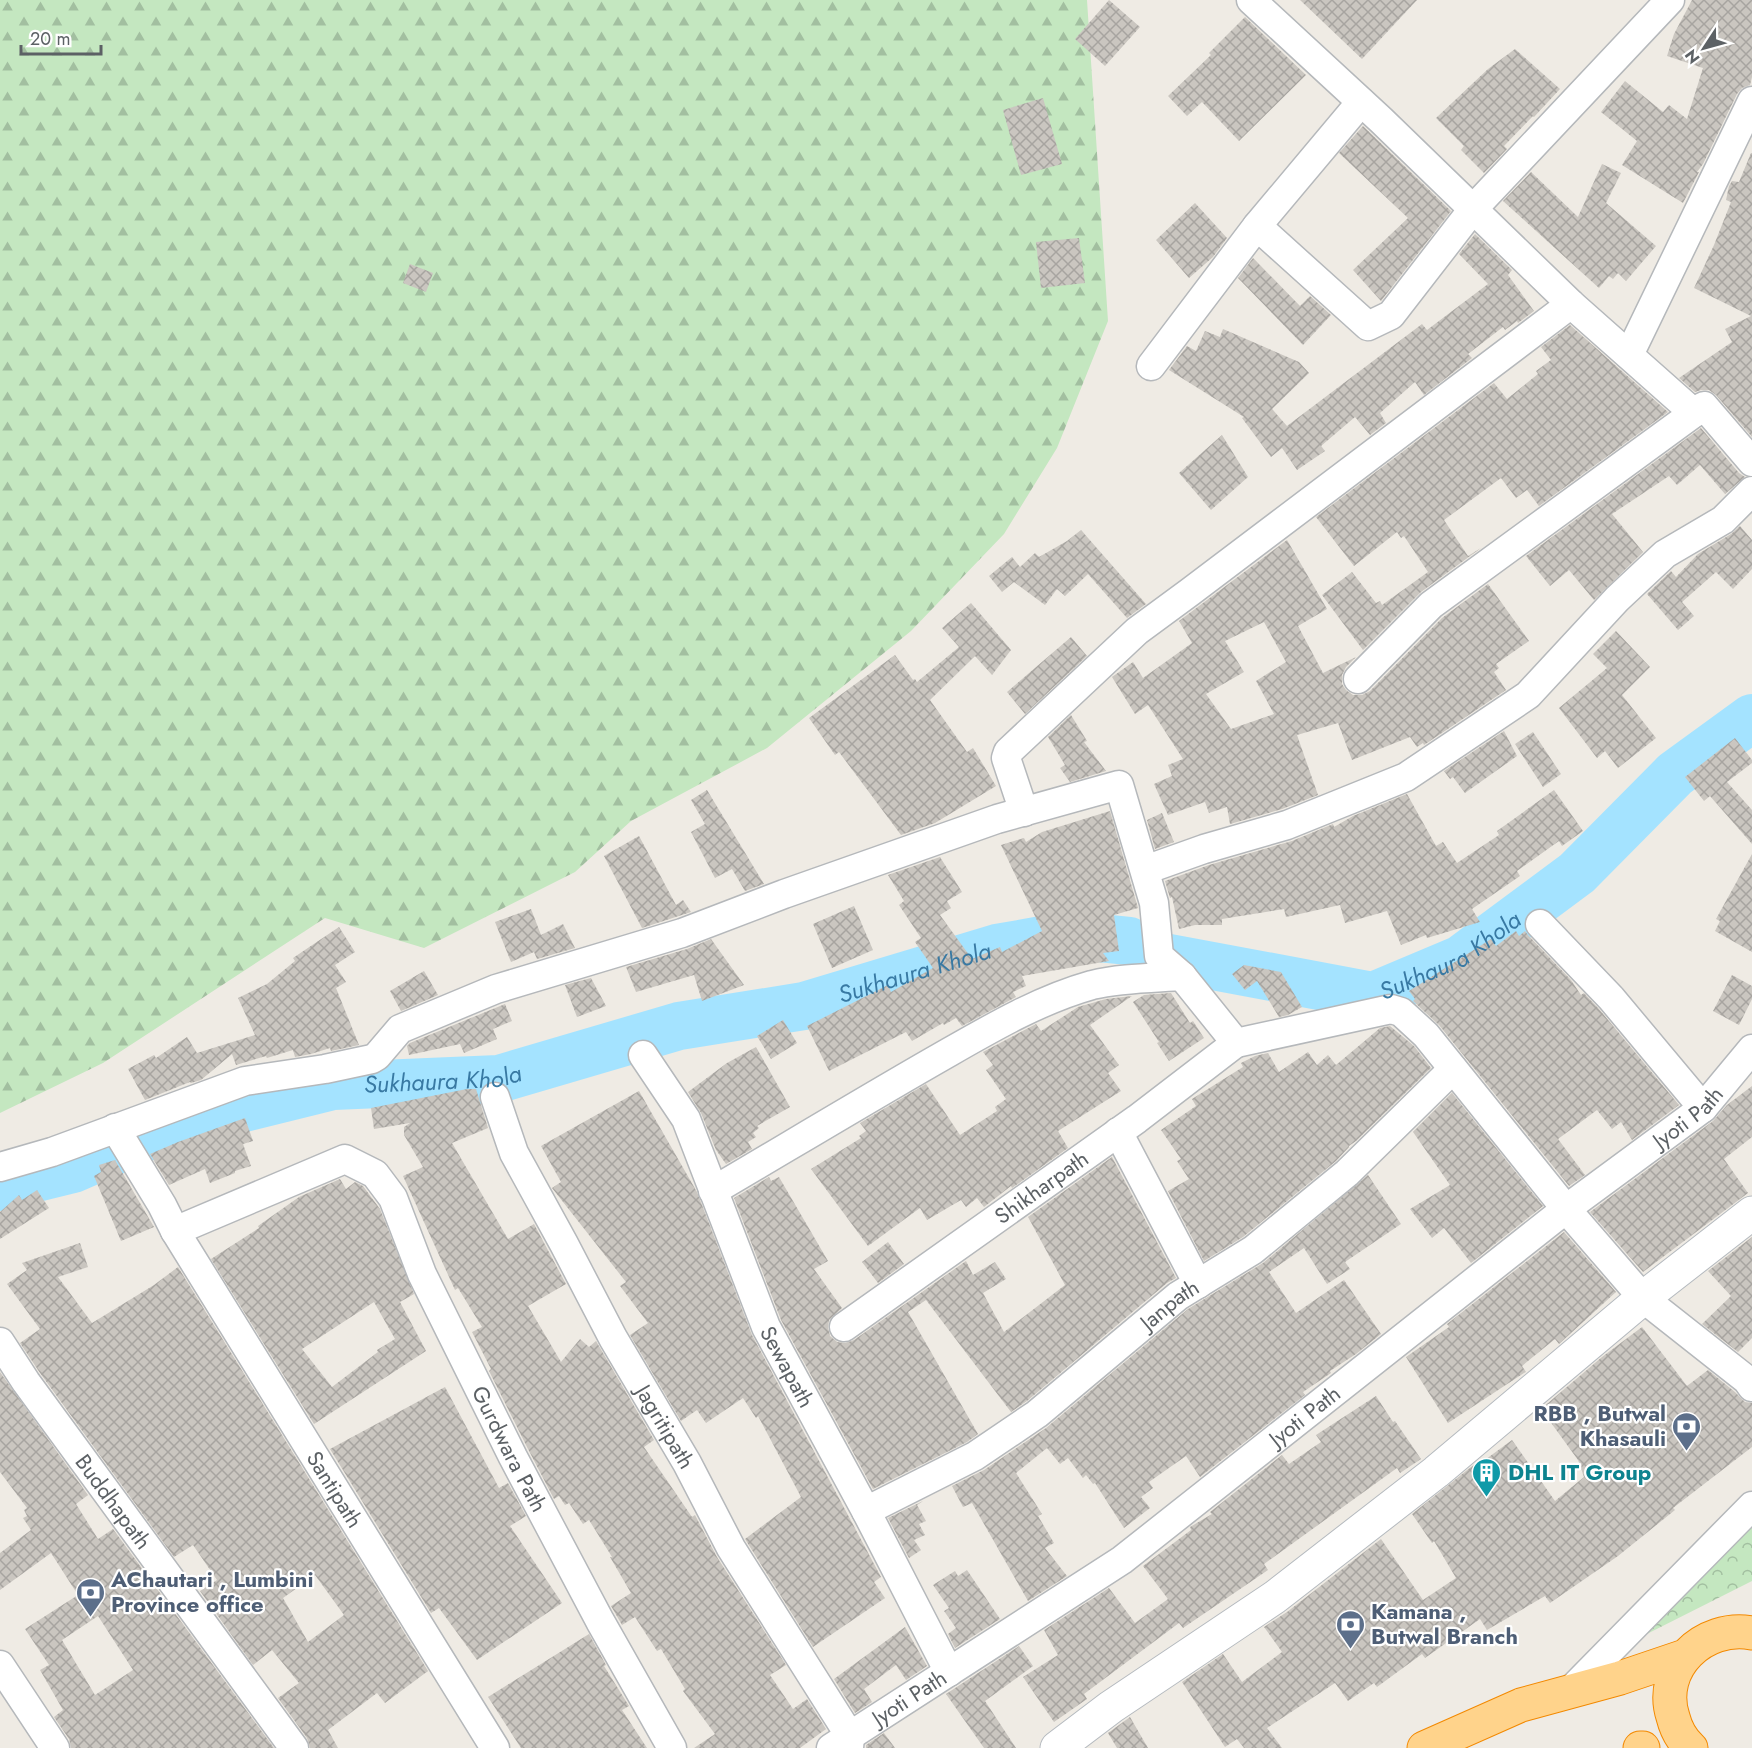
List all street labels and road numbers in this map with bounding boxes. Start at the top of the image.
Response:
street label: Jyoti Path [1643,1079,1731,1158]
street label: Shikharpath [988,1142,1095,1231]
street label: Janpath [1131,1271,1205,1339]
street label: Sewapath [752,1320,823,1413]
street label: Jagritipath [627,1376,703,1475]
street label: Jyoti Path [1260,1377,1347,1456]
street label: Gurdwara Path [464,1380,555,1518]
street label: Santipath [299,1445,371,1534]
street label: Buddhapath [68,1447,159,1556]
street label: Jyoti Path [863,1662,953,1735]

